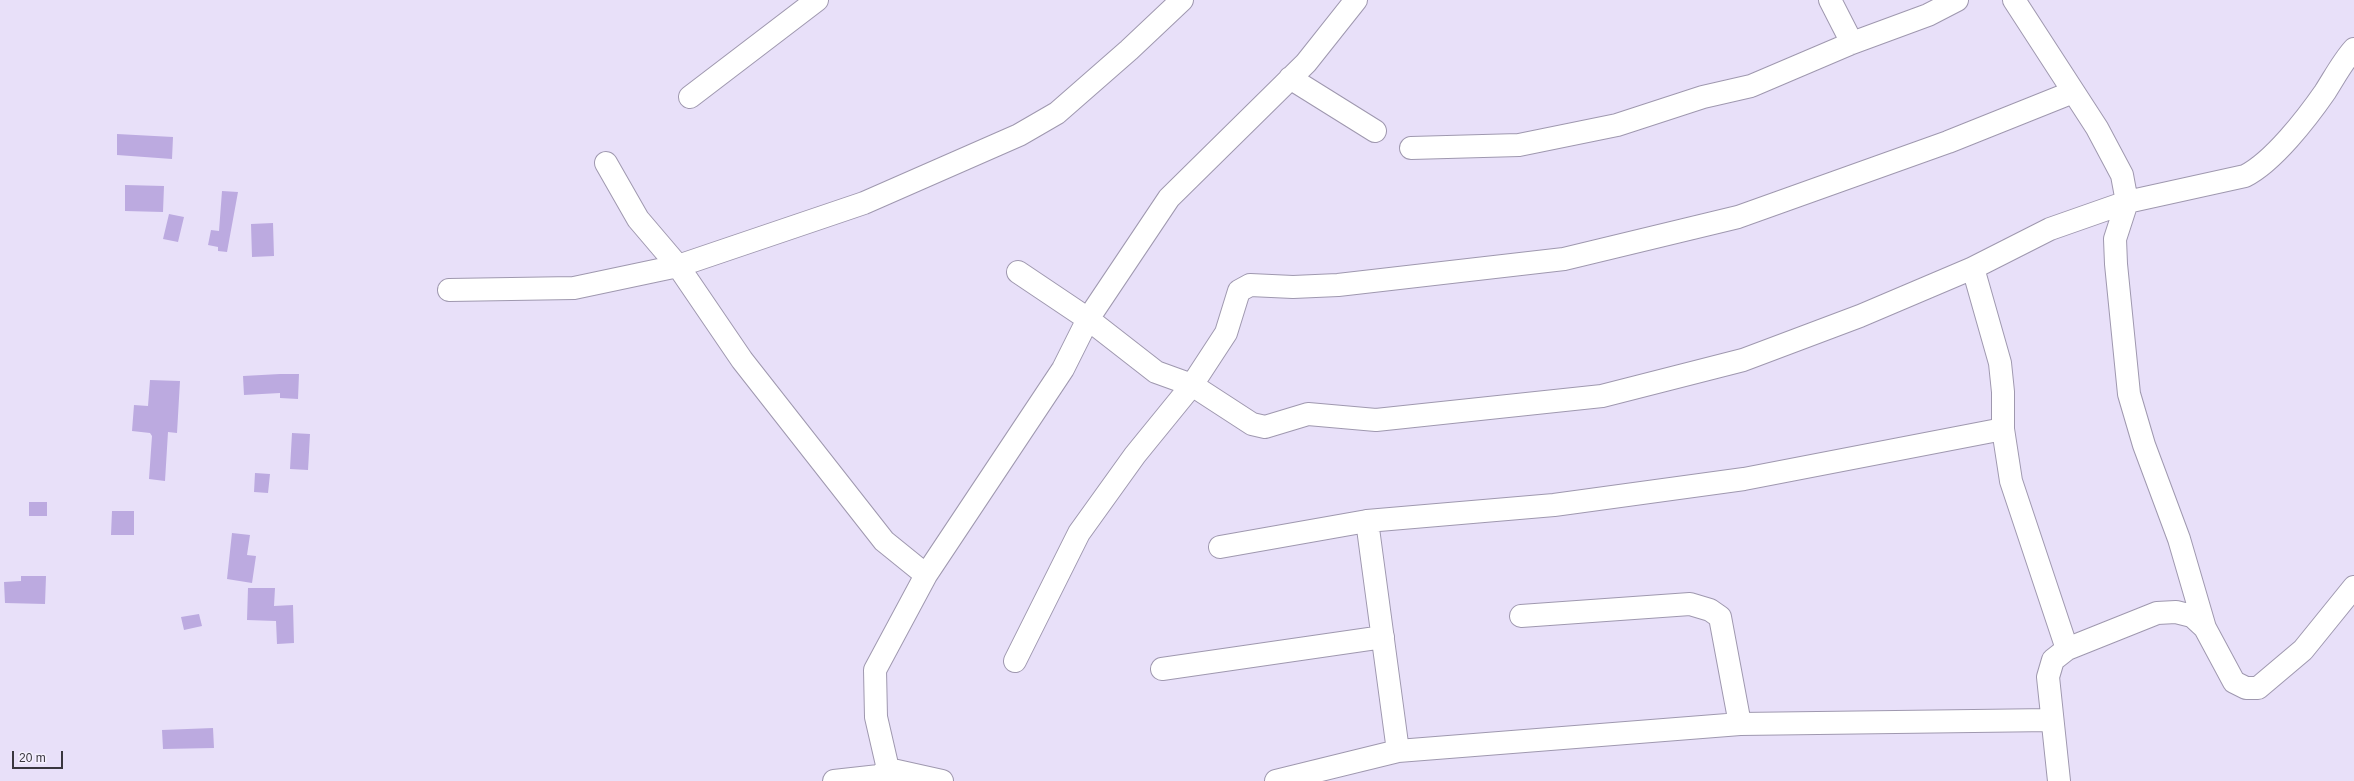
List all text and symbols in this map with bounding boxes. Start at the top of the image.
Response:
scale bar [14,743,65,769]
text: 20 m [19,751,46,765]

